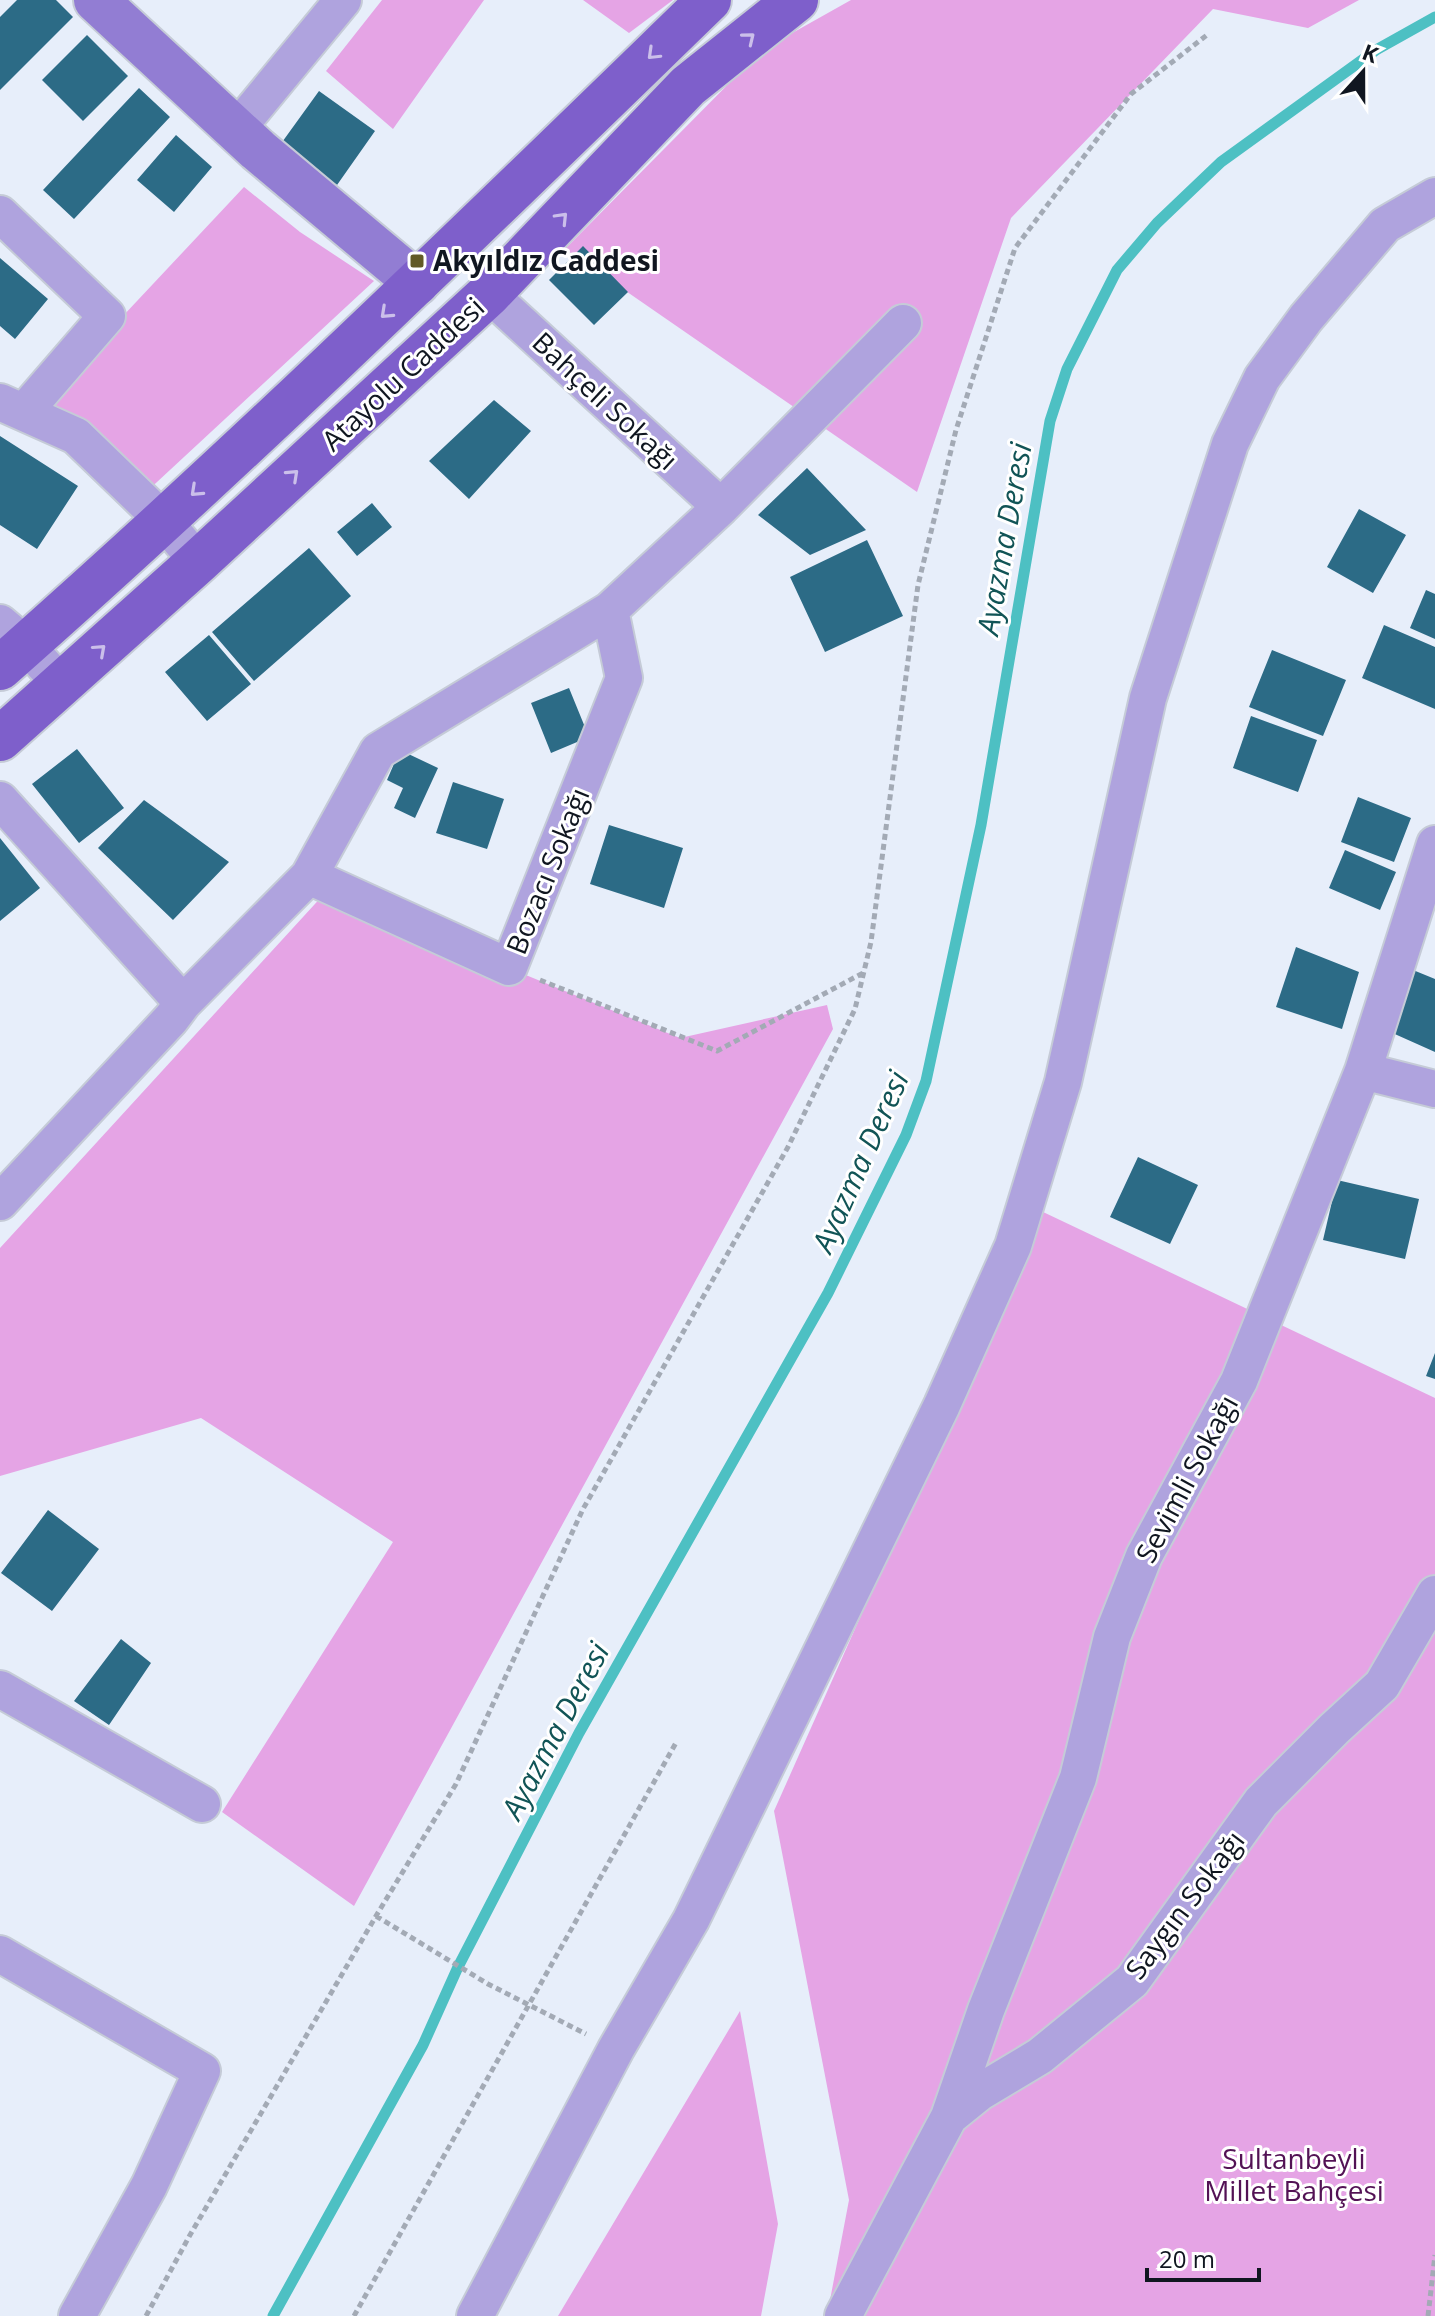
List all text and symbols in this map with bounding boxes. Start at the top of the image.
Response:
north arrow [1323,32,1403,112]
one-way arrow [740,33,754,48]
text: K [1358,36,1383,69]
one-way arrow [648,45,662,60]
one-way arrow [553,213,567,228]
place label: Akyıldız Caddesi [433,241,659,279]
marker: Akyıldız Caddesi [408,252,426,270]
street label: Atayolu Caddesi [313,288,492,459]
one-way arrow [380,303,395,317]
street label: Bahçeli Sokağı [525,323,687,478]
water label: Ayazma Deresi [966,439,1041,640]
one-way arrow [284,470,298,485]
one-way arrow [191,481,205,496]
one-way arrow [91,645,106,659]
street label: Bozacı Sokağı [496,782,598,959]
water label: Ayazma Deresi [801,1064,918,1260]
street label: Sevimli Sokağı [1126,1388,1246,1569]
water label: Ayazma Deresi [490,1635,619,1827]
street label: Saygın Sokağı [1116,1823,1252,1986]
park label: Sultanbeyli Millet Bahçesi [1204,2139,1384,2209]
scale bar [1147,2232,1259,2282]
text: 20 m [1159,2242,1215,2275]

